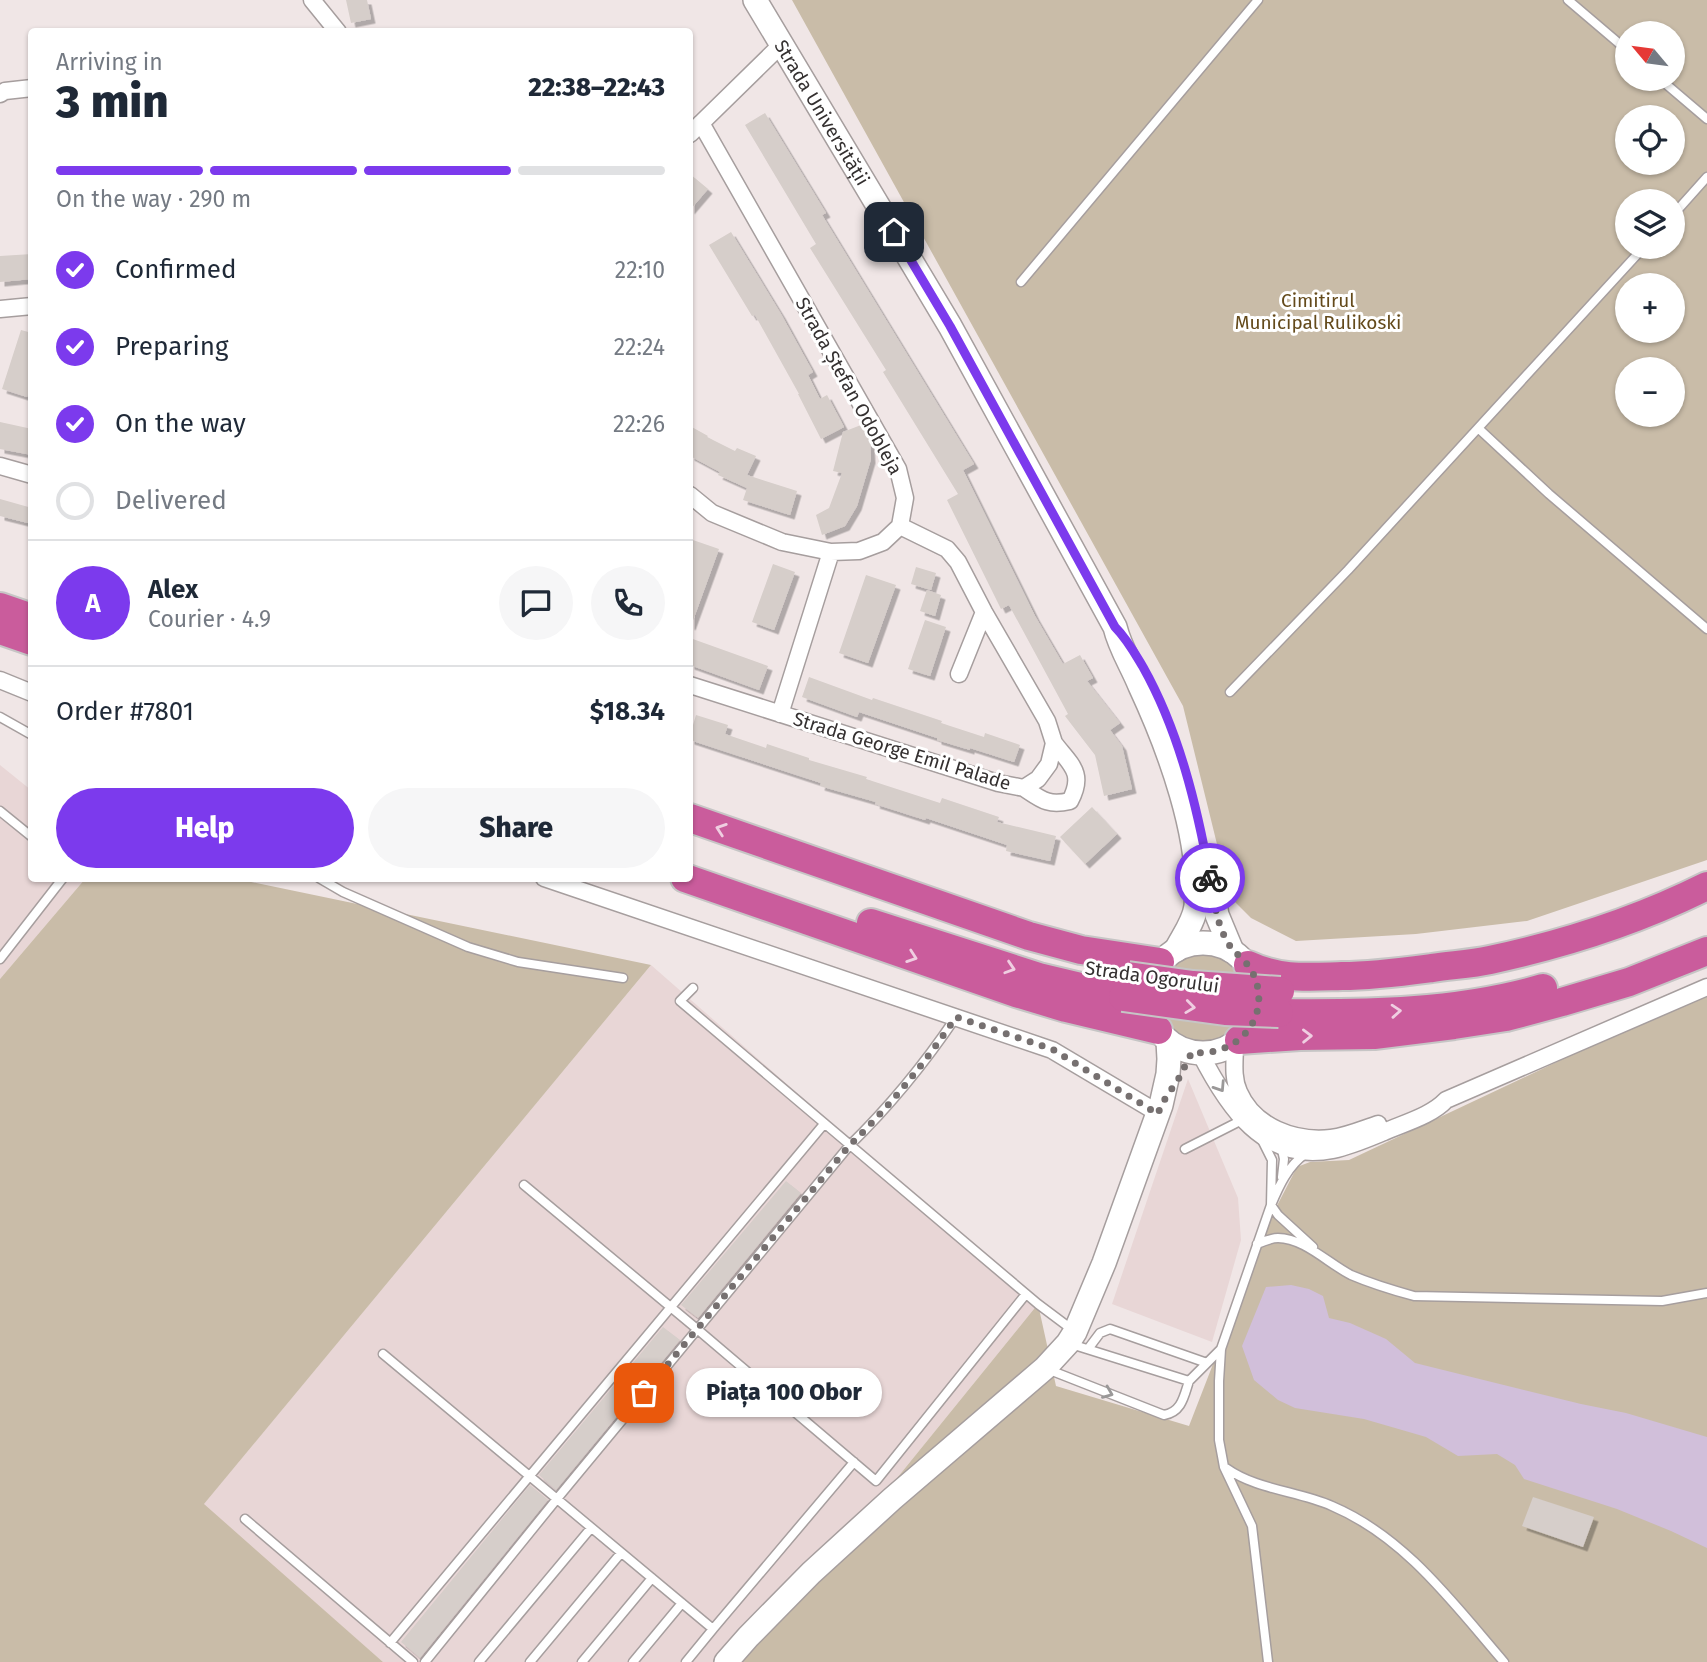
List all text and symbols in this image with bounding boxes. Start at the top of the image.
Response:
north arrow [1615,21,1685,91]
map controls [1615,21,1685,427]
street label: Strada Universității [770,35,875,189]
text: Arriving in [56,48,163,76]
text: 22:38–22:43 [528,72,665,103]
text: 3 min [56,74,169,129]
button: locate [1615,105,1685,175]
text: On the way · 290 m [56,185,251,213]
button: layers [1615,189,1685,259]
pin [864,202,924,262]
icon: home [875,213,913,251]
icon: check [56,251,94,289]
text: Confirmed [115,254,236,285]
text: 22:10 [615,256,665,284]
button: + [1615,273,1685,343]
park label: Cimitirul Municipal Rulikoski [1235,289,1401,334]
street label: Strada Ștefan Odobleja [790,293,907,479]
icon: check [56,328,94,366]
text: Preparing [115,331,228,362]
text: 22:24 [614,333,665,361]
button: − [1615,357,1685,427]
icon: check [56,405,94,443]
text: On the way [115,408,246,439]
text: 22:26 [613,410,665,438]
text: Delivered [115,485,227,516]
button: chat [499,566,573,640]
button: phone [591,566,665,640]
text: Alex [148,574,198,605]
text: A [85,588,101,619]
text: Courier · 4.9 [148,605,271,633]
text: Order #7801 [56,696,194,727]
text: $18.34 [590,696,665,727]
street label: Strada George Emil Palade [790,707,1014,795]
button: Help [56,788,354,868]
button: Share [368,788,665,868]
one-way arrow [716,823,728,837]
courier [1175,843,1245,913]
icon: bike [1191,859,1229,897]
one-way arrow [905,949,917,963]
street label: Strada Ogorului [1083,956,1221,998]
one-way arrow [1003,960,1016,974]
one-way arrow [1185,999,1196,1014]
one-way arrow [1391,1003,1402,1018]
one-way arrow [1302,1028,1313,1043]
one-way arrow [1211,1080,1224,1093]
pin [614,1363,674,1423]
callout: Piața 100 Obor [686,1368,882,1418]
icon: bag [625,1374,663,1412]
text: Piața 100 Obor [706,1378,862,1406]
one-way arrow [1101,1385,1113,1399]

